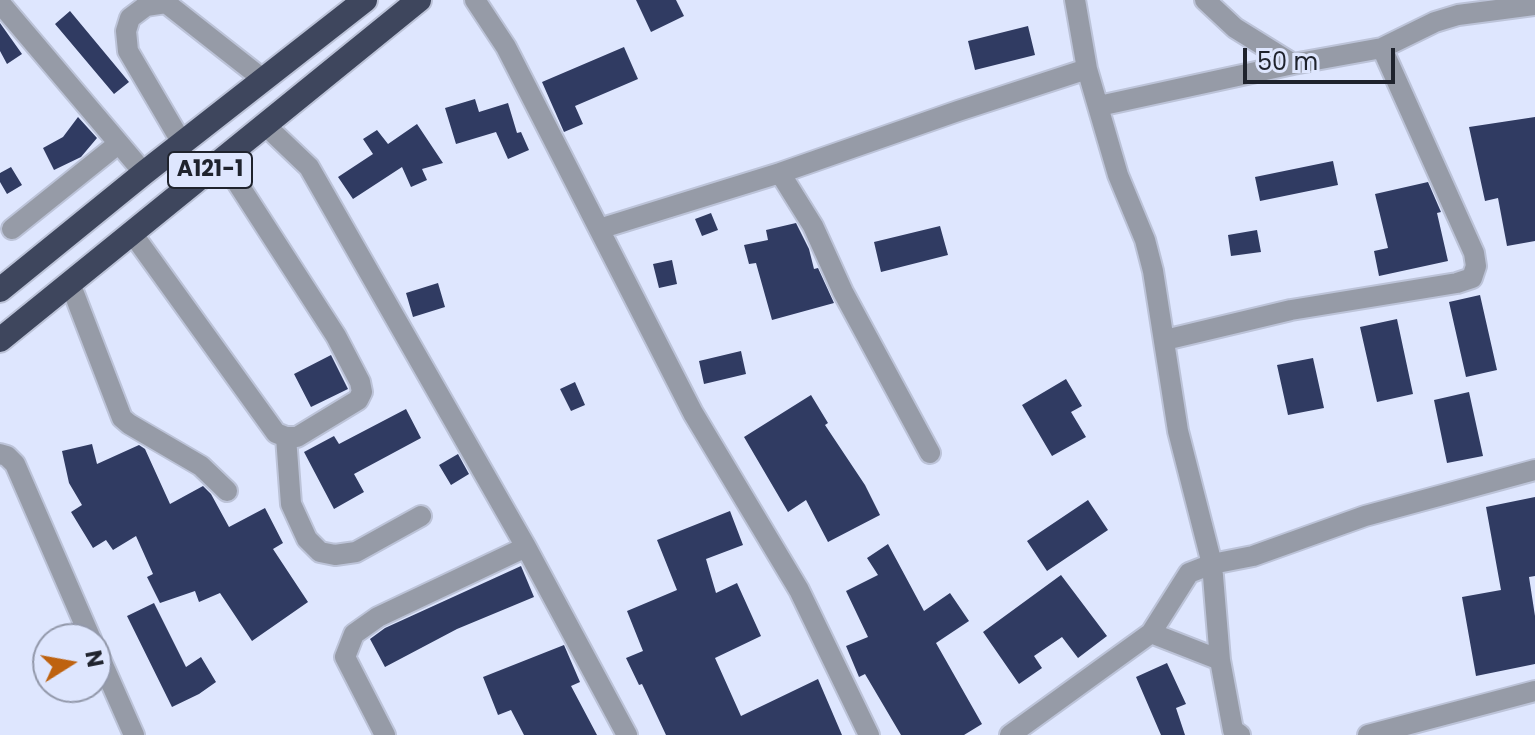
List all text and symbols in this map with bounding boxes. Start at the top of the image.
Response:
scale bar [1247,32,1399,82]
text: 50 m [1257,45,1318,78]
road number: A121-1 [168,152,252,188]
north arrow [32,623,112,703]
text: N [77,648,111,670]

